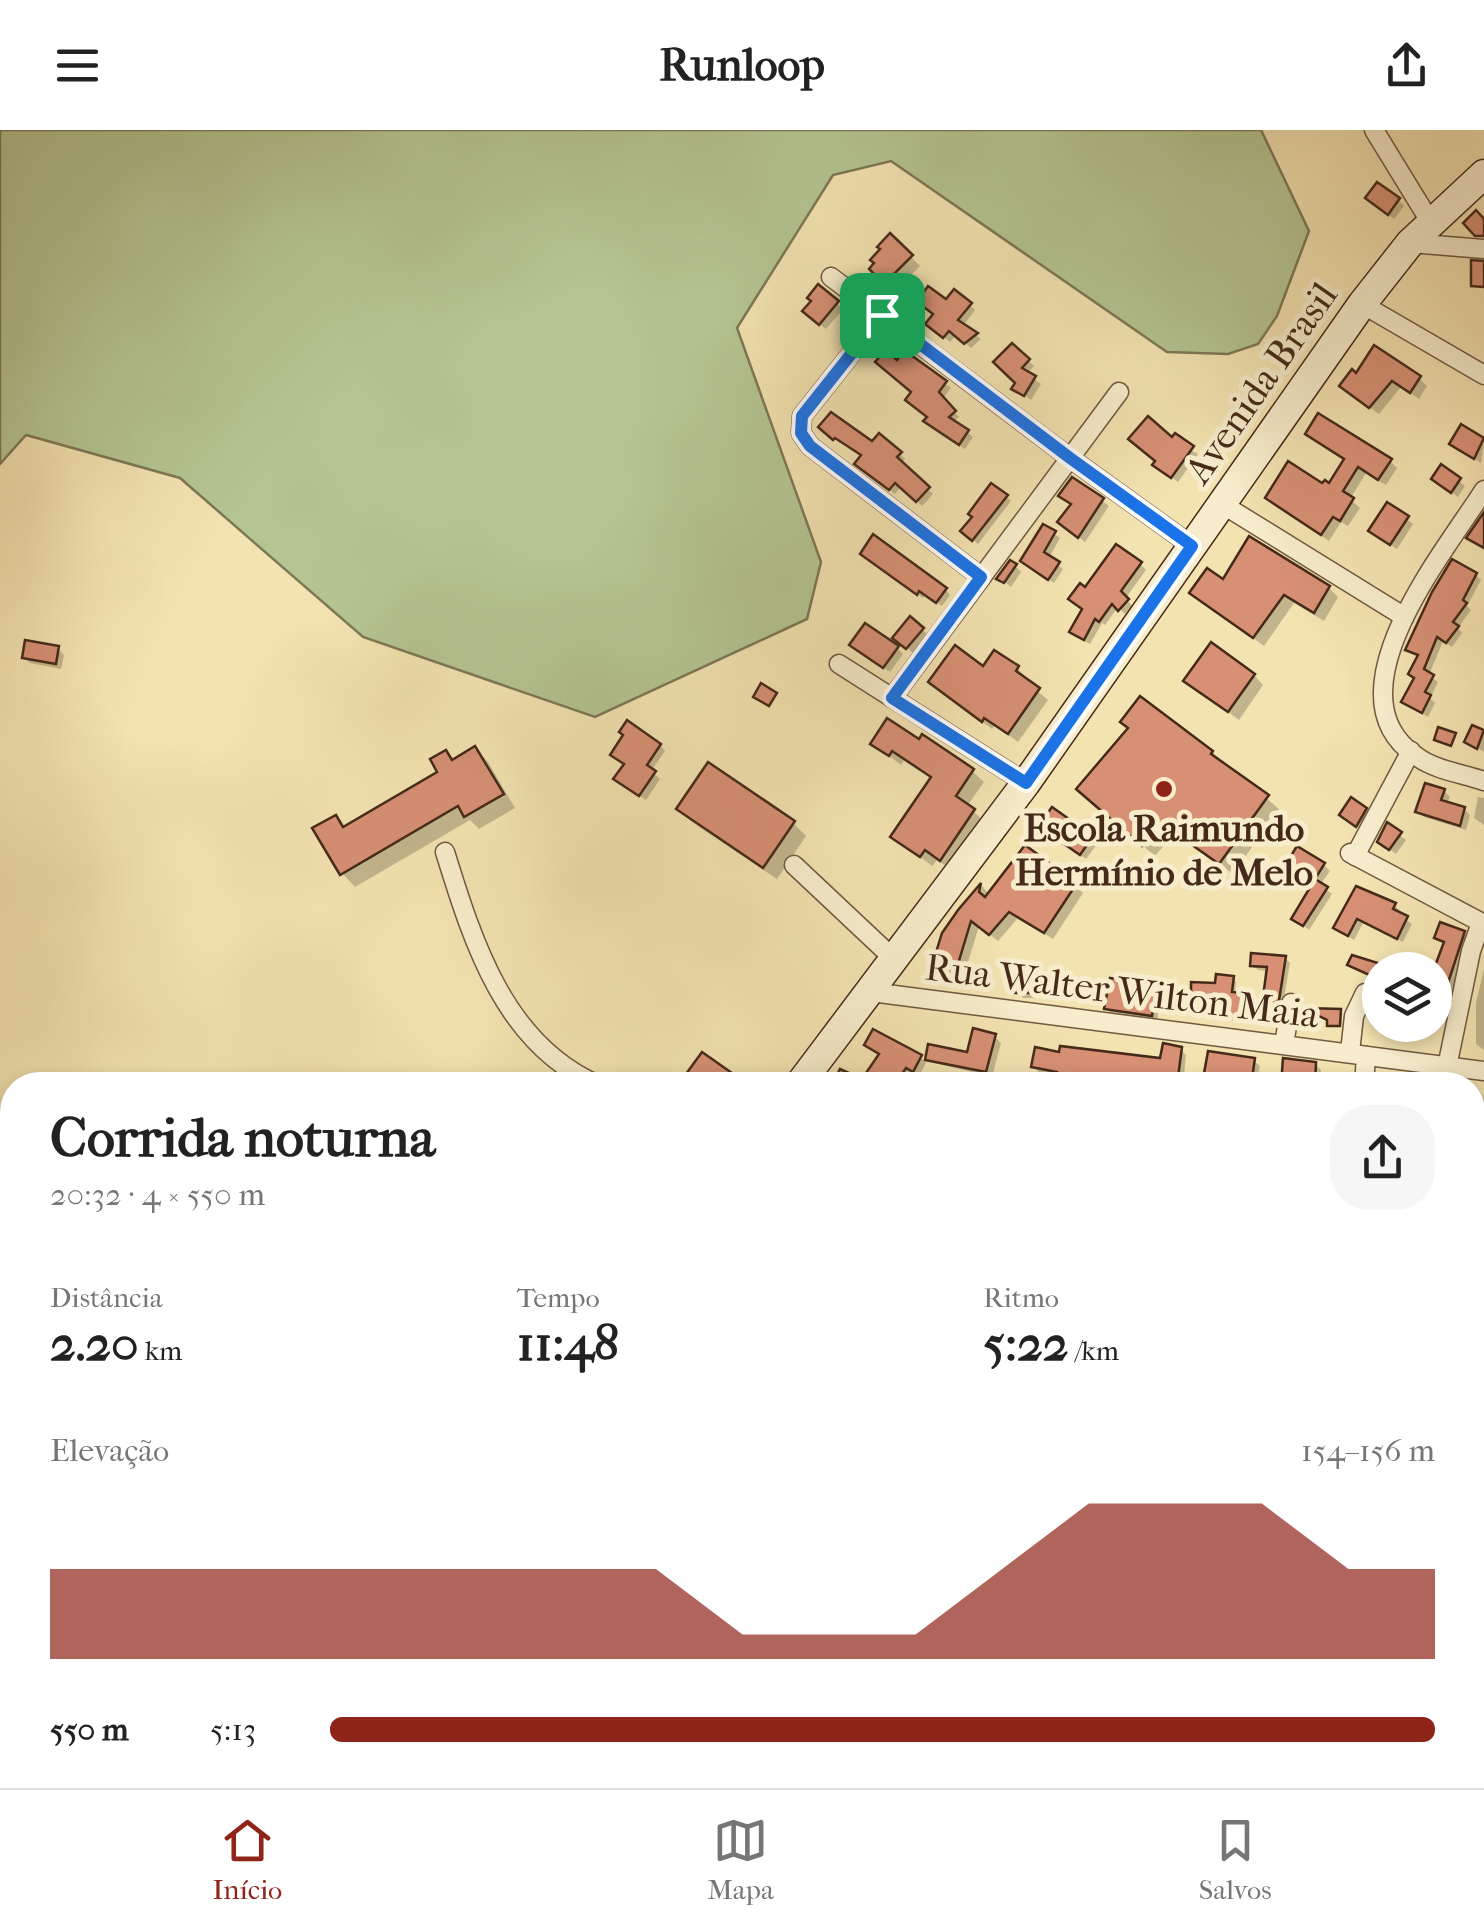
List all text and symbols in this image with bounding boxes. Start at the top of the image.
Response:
icon: menu [50,38,105,93]
icon: share [1379,38,1434,93]
text: Runloop [659,39,825,92]
pin [840,273,925,358]
street label: Avenida Brasil [1174,274,1347,494]
icon: arrive [855,288,910,343]
marker: Escola Raimundo Hermínio de Melo [1153,778,1175,800]
place label: Escola Raimundo Hermínio de Melo [1015,806,1313,895]
street label: Rua Walter Wilton Maia [923,945,1322,1038]
map controls [1362,952,1452,1042]
button: layers [1362,952,1452,1042]
button: share [1330,1105,1435,1210]
text: Corrida noturna [50,1106,435,1170]
text: 20:32 · 4 × 550 m [50,1176,265,1213]
text: Distância [50,1281,163,1314]
text: Tempo [517,1281,600,1314]
text: Ritmo [983,1281,1059,1314]
text: 2.20 [50,1314,139,1373]
text: 11:48 [517,1314,619,1373]
text: 5:22 [983,1314,1068,1373]
text: km [139,1334,182,1367]
text: /km [1068,1334,1119,1367]
text: Elevação [50,1432,169,1469]
text: 154–156 m [1301,1432,1435,1469]
text: 550 m [50,1711,129,1748]
text: 5:13 [210,1711,256,1748]
tab: Início [212,1813,282,1906]
tab: Mapa [707,1813,774,1906]
tab: Salvos [1199,1813,1272,1906]

